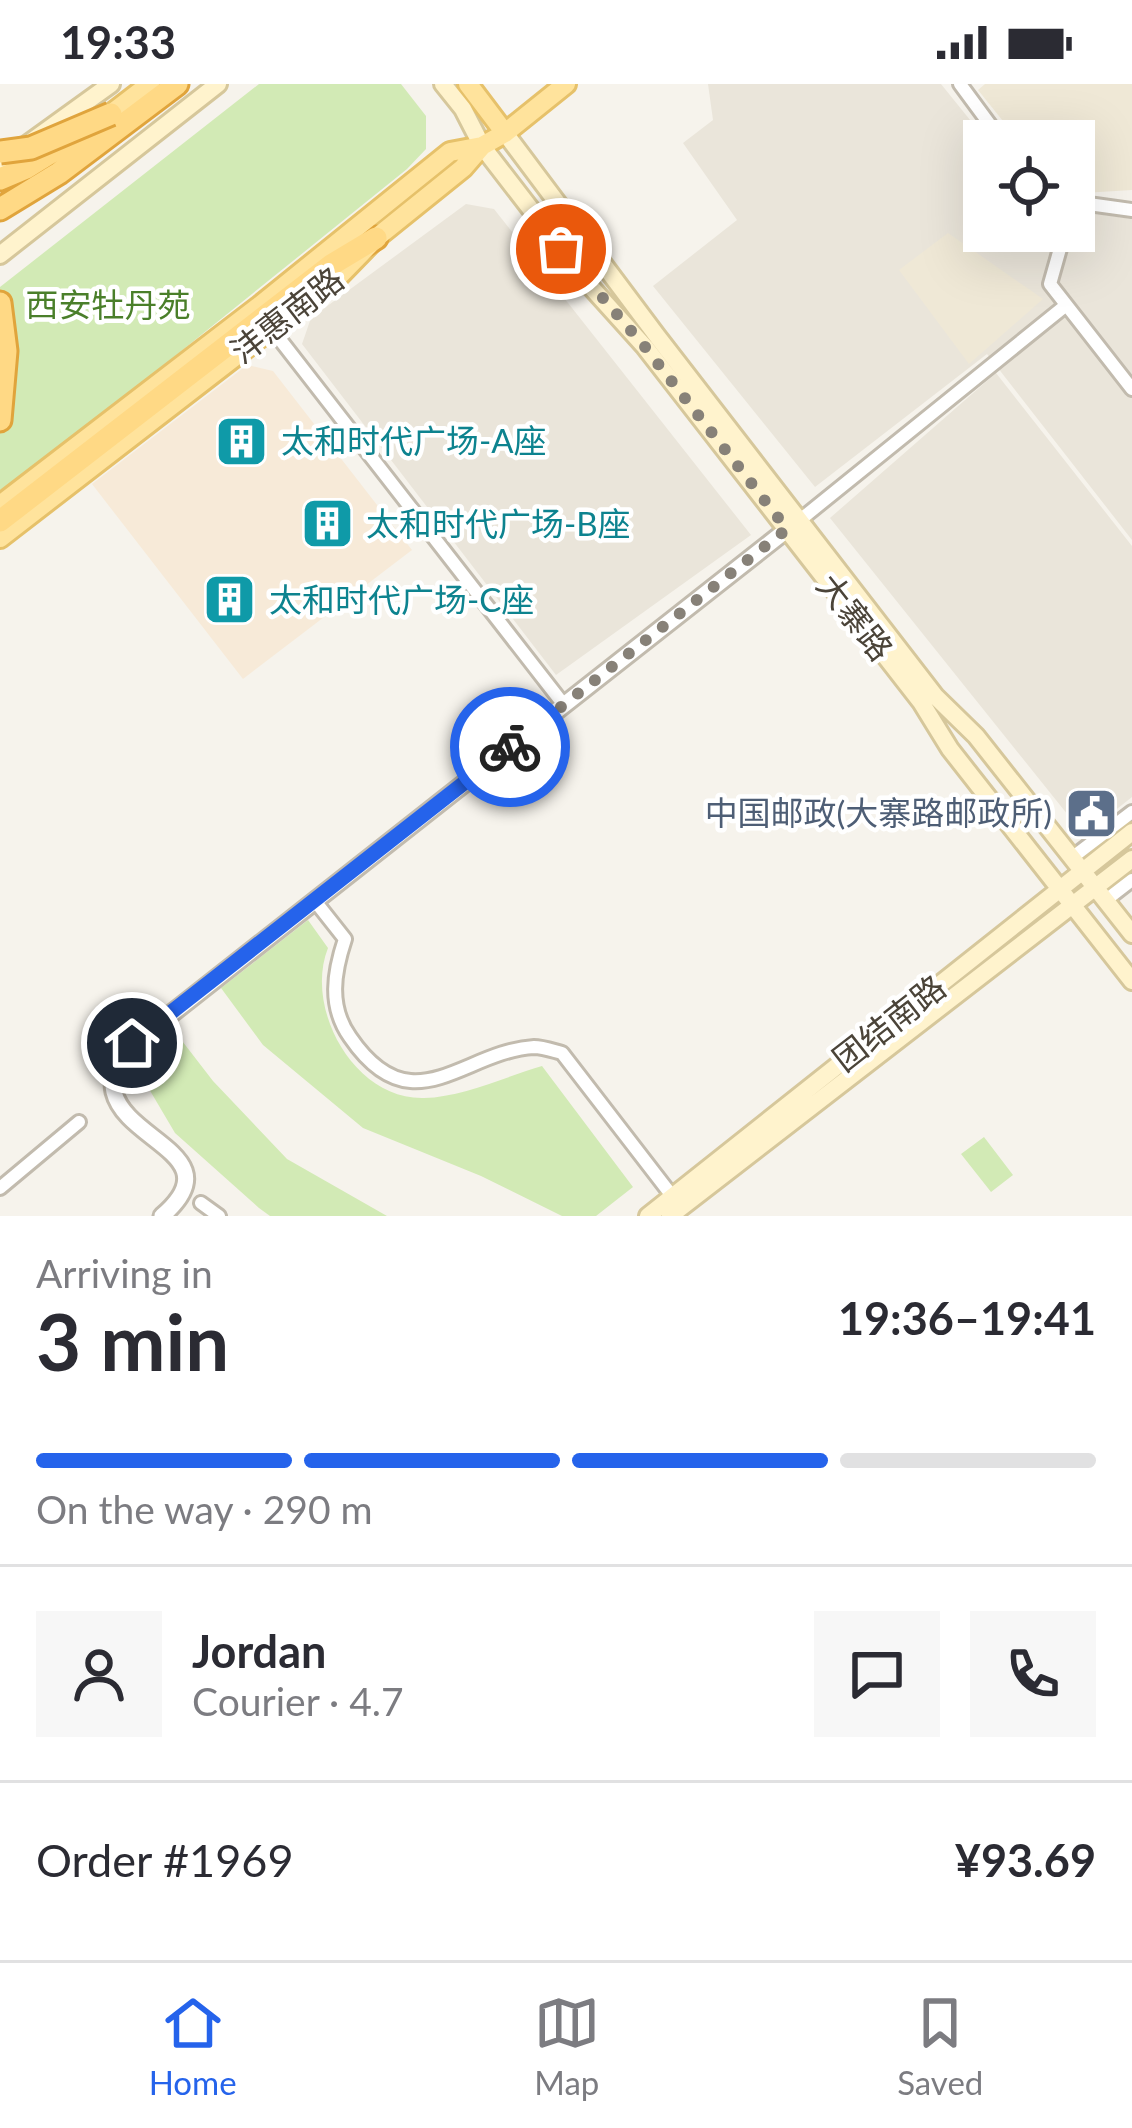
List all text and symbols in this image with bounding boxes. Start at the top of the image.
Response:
text: 19:33 [60,15,176,69]
map controls [963,120,1095,252]
button: locate [963,120,1095,252]
pin [510,198,612,300]
icon: bag [528,216,594,282]
street label: 沣惠南路 [222,258,351,371]
park label: 西安牡丹苑 [26,284,191,324]
building icon: 太和时代广场-A座 [214,413,270,469]
place label: 太和时代广场-A座 [281,420,547,460]
building icon: 太和时代广场-B座 [299,496,355,552]
place label: 太和时代广场-B座 [366,503,631,543]
street label: 大寨路 [810,565,902,668]
building icon: 太和时代广场-C座 [202,572,258,628]
place label: 太和时代广场-C座 [269,579,534,619]
courier [450,687,570,807]
icon: bike [477,714,543,780]
public building icon: 中国邮政(大寨路邮政所) [1063,785,1119,841]
place label: 中国邮政(大寨路邮政所) [704,792,1052,832]
street label: 团结南路 [824,966,953,1079]
pin [81,992,183,1094]
icon: home [99,1010,165,1076]
text: Arriving in [36,1250,213,1296]
text: 19:36–19:41 [838,1291,1096,1345]
text: 3 min [36,1294,229,1388]
text: On the way · 290 m [36,1486,373,1532]
button: person [36,1611,162,1737]
button: chat [814,1611,940,1737]
button: phone [970,1611,1096,1737]
text: Jordan [192,1624,326,1678]
text: Courier · 4.7 [192,1678,404,1724]
text: Order #1969 [36,1833,294,1887]
text: ¥93.69 [955,1833,1096,1887]
tab: Home [149,1990,237,2102]
tab: Map [534,1990,600,2102]
tab: Saved [897,1990,983,2102]

